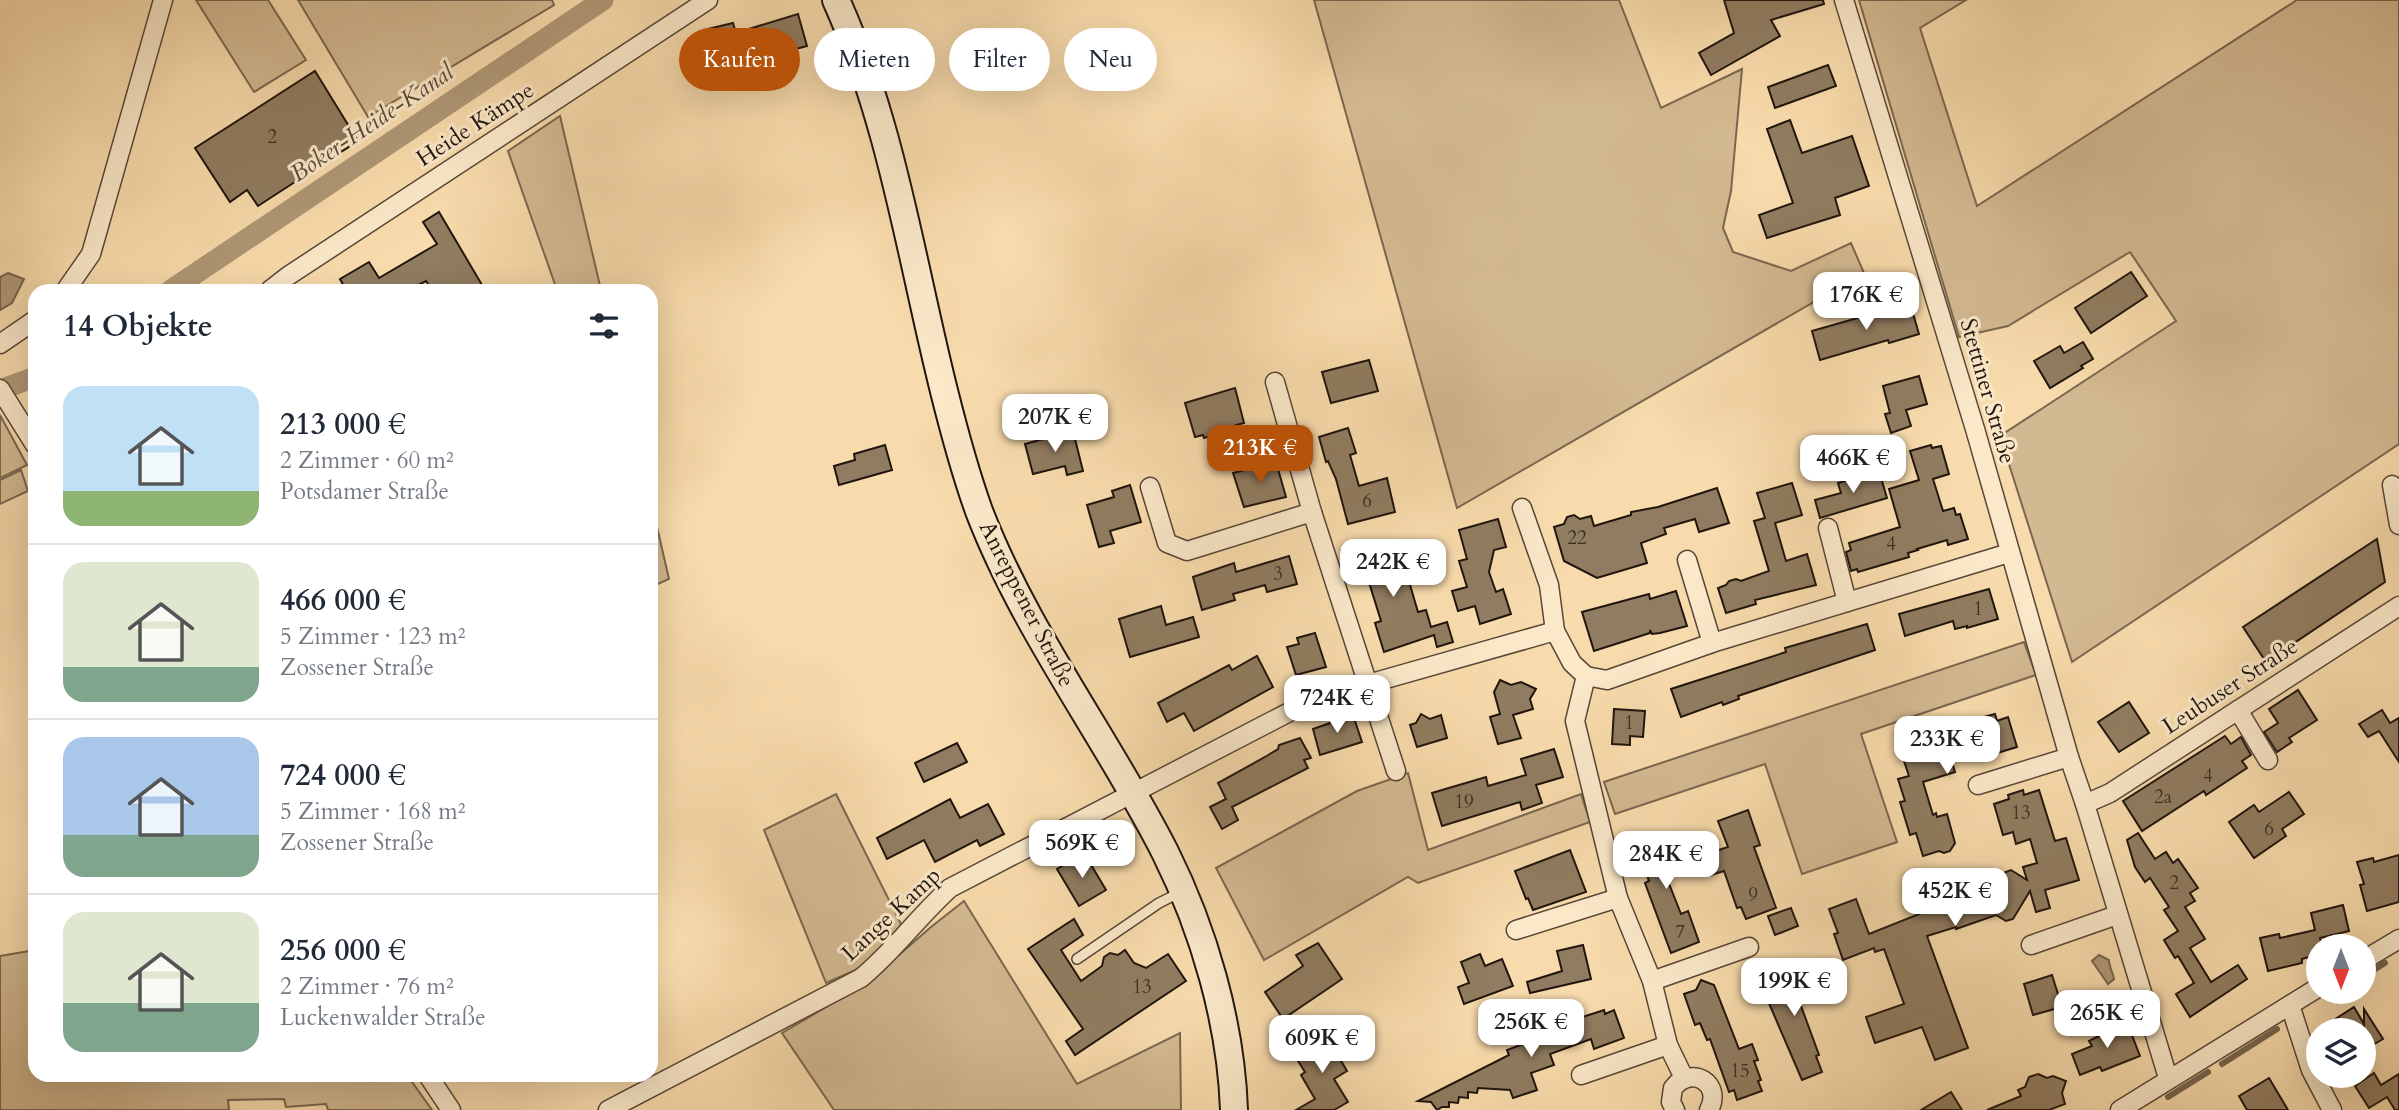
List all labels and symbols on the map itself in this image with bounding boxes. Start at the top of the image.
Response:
water label: Boker-Heide-Kanal [284,55,461,190]
street label: Heide Kämpe [410,74,540,174]
house number: 2 [267,124,277,150]
pin: 176K € [1809,272,1923,332]
street label: Stettiner Straße [1952,315,2024,467]
pin: 207K € [998,394,1112,454]
pin: 213K € [1203,426,1317,485]
pin: 466K € [1796,435,1910,495]
house number: 6 [1362,488,1372,514]
street label: Anreppener Straße [972,516,1082,692]
house number: 22 [1567,525,1587,551]
house number: 4 [1886,531,1896,557]
pin: 242K € [1336,540,1450,599]
house number: 3 [1273,561,1283,587]
house number: 1 [1973,596,1983,622]
street label: Leubuser Straße [2156,631,2304,741]
pin: 724K € [1280,676,1394,735]
house number: 1 [1624,710,1634,736]
pin: 233K € [1890,716,2004,776]
house number: 4 [2203,763,2213,789]
house number: 2a [2154,784,2172,810]
house number: 19 [1454,789,1474,815]
house number: 13 [2011,800,2031,826]
house number: 6 [2264,816,2274,842]
pin: 569K € [1025,820,1139,880]
pin: 284K € [1609,832,1723,891]
street label: Lange Kamp [835,860,947,968]
pin: 452K € [1898,869,2012,928]
house number: 2 [2169,870,2179,896]
house number: 9 [1748,882,1758,908]
house number: 7 [1675,919,1685,945]
north arrow [2306,934,2376,1004]
pin: 199K € [1737,958,1851,1018]
house number: 13 [1132,974,1152,1000]
pin: 265K € [2050,990,2164,1050]
pin: 256K € [1474,1000,1588,1059]
pin: 609K € [1265,1016,1379,1075]
house number: 15 [1730,1058,1750,1084]

